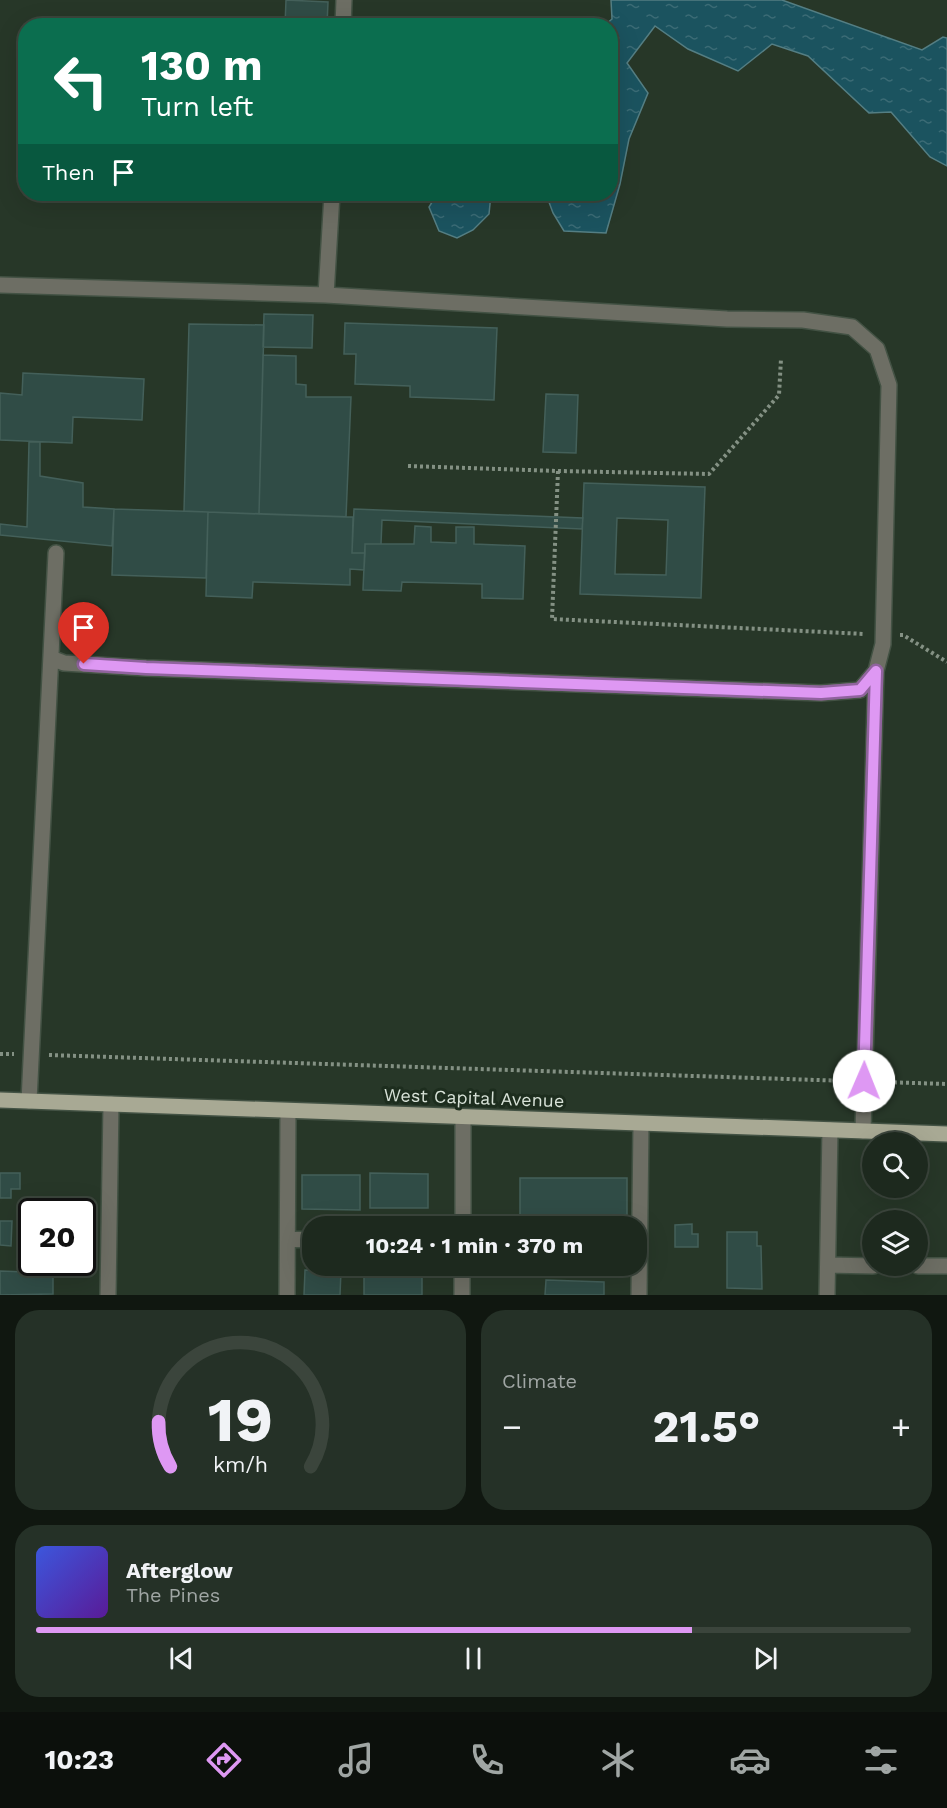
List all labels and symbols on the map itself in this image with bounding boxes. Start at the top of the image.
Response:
pin [58,602,109,664]
position arrow [832,1049,896,1113]
street label: West Capital Avenue [383,1084,565,1111]
speed limit sign: 20 [18,1198,96,1276]

